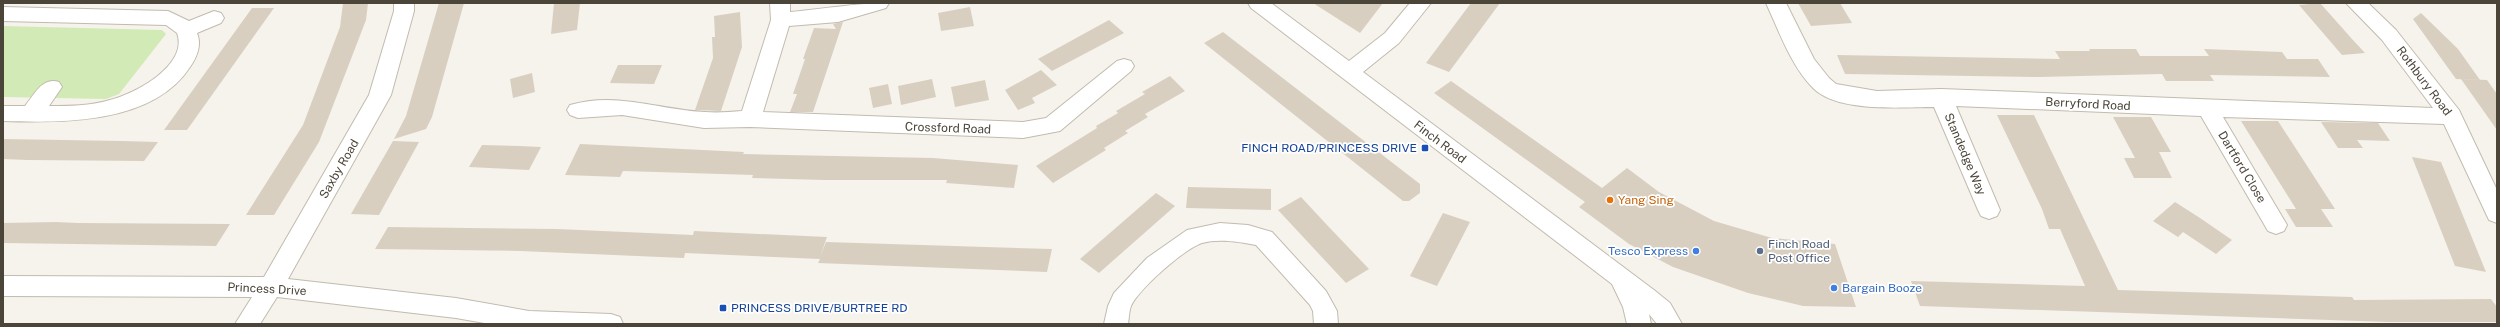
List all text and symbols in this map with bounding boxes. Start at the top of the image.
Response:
street label: Rothbury Road [2394,44,2454,118]
street label: Berryford Road [2045,95,2131,113]
street label: Standedge Way [1941,111,1989,198]
street label: Finch Road [1411,118,1469,166]
street label: Crossford Road [905,119,991,137]
street label: Dartford Close [2215,129,2269,205]
street label: Saxby Road [316,137,362,201]
place label: FINCH ROAD/PRINCESS DRIVE [1241,141,1417,155]
marker: FINCH ROAD/PRINCESS DRIVE [1420,143,1430,153]
place label: Yang Sing [1618,193,1674,207]
marker: Yang Sing [1605,195,1615,205]
place label: Finch Road Post Office [1768,237,1830,265]
place label: Tesco Express [1608,244,1688,258]
marker: Tesco Express [1691,246,1701,256]
marker: Finch Road Post Office [1755,246,1765,256]
street label: Princess Drive [227,280,307,298]
place label: Bargain Booze [1842,281,1922,295]
marker: Bargain Booze [1829,283,1839,293]
place label: PRINCESS DRIVE/BURTREE RD [731,301,908,315]
marker: PRINCESS DRIVE/BURTREE RD [718,303,728,313]

